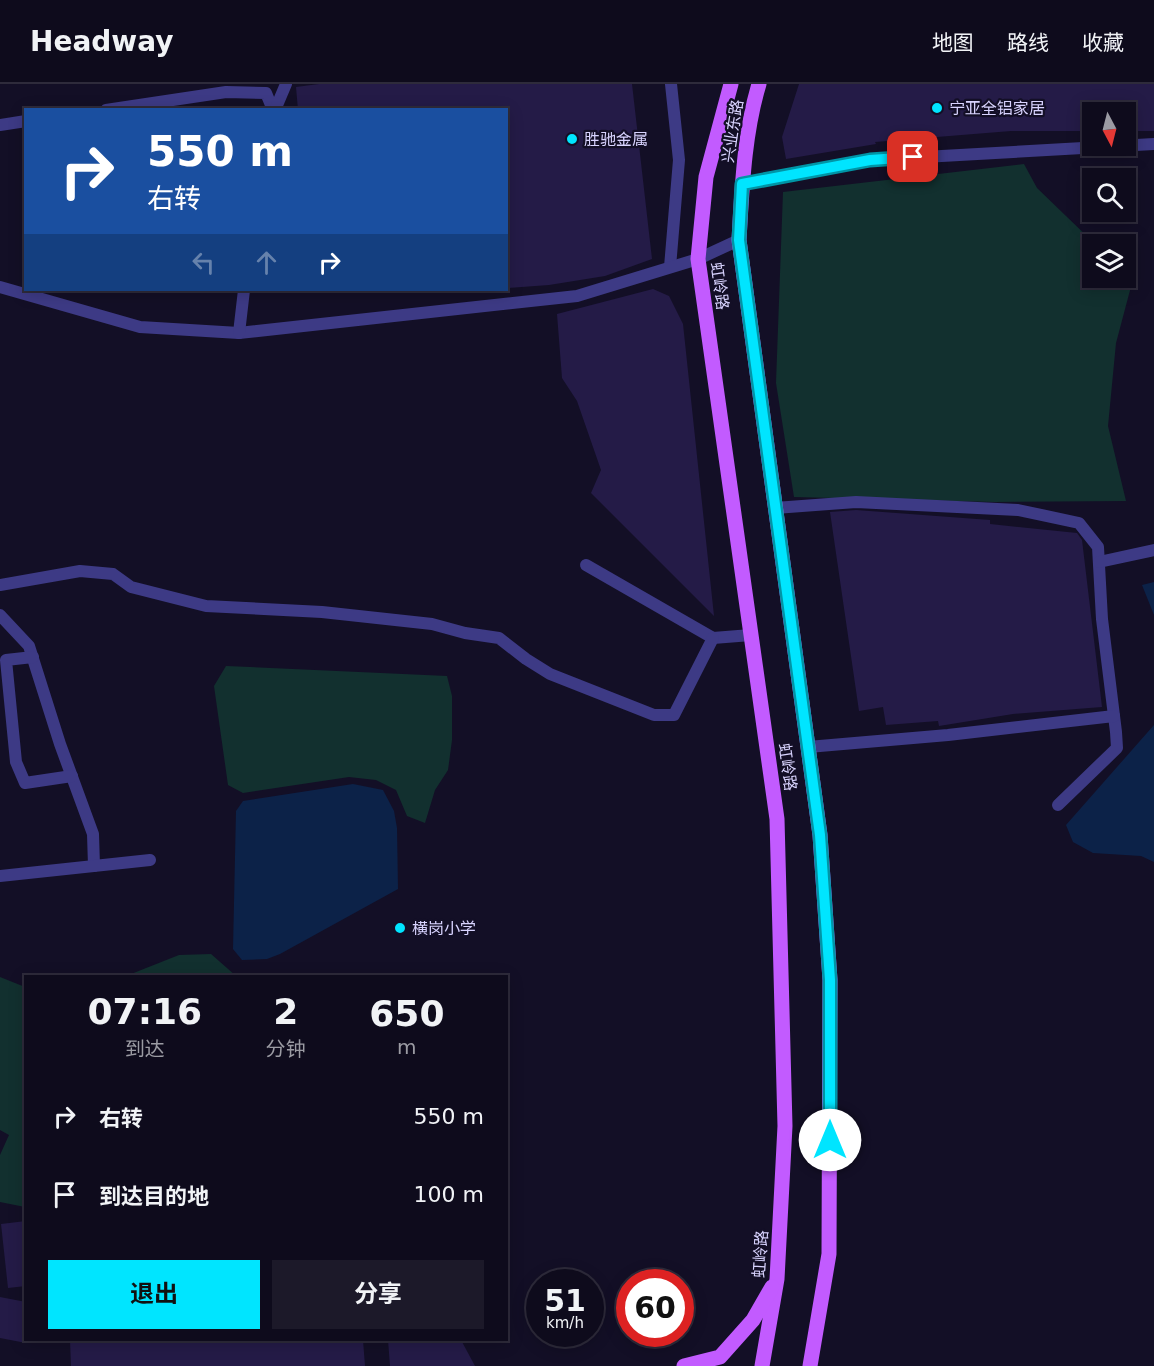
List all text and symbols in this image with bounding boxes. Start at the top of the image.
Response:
text: Headway [30,25,174,58]
text: 地图 [932,31,974,55]
text: 路线 [1007,31,1049,55]
text: 收藏 [1082,31,1124,55]
street label: 兴业东路 [718,98,747,164]
place label: 宁亚全铝家居 [949,99,1045,118]
marker: 宁亚全铝家居 [930,101,944,115]
north arrow [1082,102,1136,156]
map controls [1082,102,1136,288]
text: 550 m [147,127,293,176]
place label: 胜驰金属 [584,130,648,149]
pin [887,131,938,182]
icon: right [48,132,126,210]
marker: 胜驰金属 [565,132,579,146]
icon: arrive [896,140,929,173]
button: search [1082,168,1136,222]
text: 右转 [147,183,201,214]
button: layers [1082,234,1136,288]
icon: left [187,246,220,279]
icon: ahead [250,246,283,279]
icon: right [313,246,346,279]
street label: 虹岭路 [707,261,732,311]
street label: 虹岭路 [775,742,800,792]
place label: 横岗小学 [412,919,476,938]
marker: 横岗小学 [393,921,407,935]
text: 07:16 [88,991,202,1032]
text: 2 [273,991,298,1032]
text: 650 [369,993,444,1034]
text: m [397,1035,417,1059]
text: 到达 [125,1037,165,1061]
text: 分钟 [266,1037,306,1061]
icon: right [48,1100,81,1133]
text: 550 m [414,1104,484,1129]
text: 右转 [99,1106,143,1131]
position arrow [798,1108,862,1172]
icon: arrive [48,1178,81,1211]
text: 100 m [414,1182,484,1207]
text: 到达目的地 [99,1184,209,1209]
street label: 虹岭路 [749,1229,772,1279]
button: 退出 [48,1260,260,1329]
button: 分享 [272,1260,484,1329]
speed limit sign: 60 [616,1269,694,1347]
text: 51 [544,1283,586,1318]
text: km/h [546,1314,584,1332]

